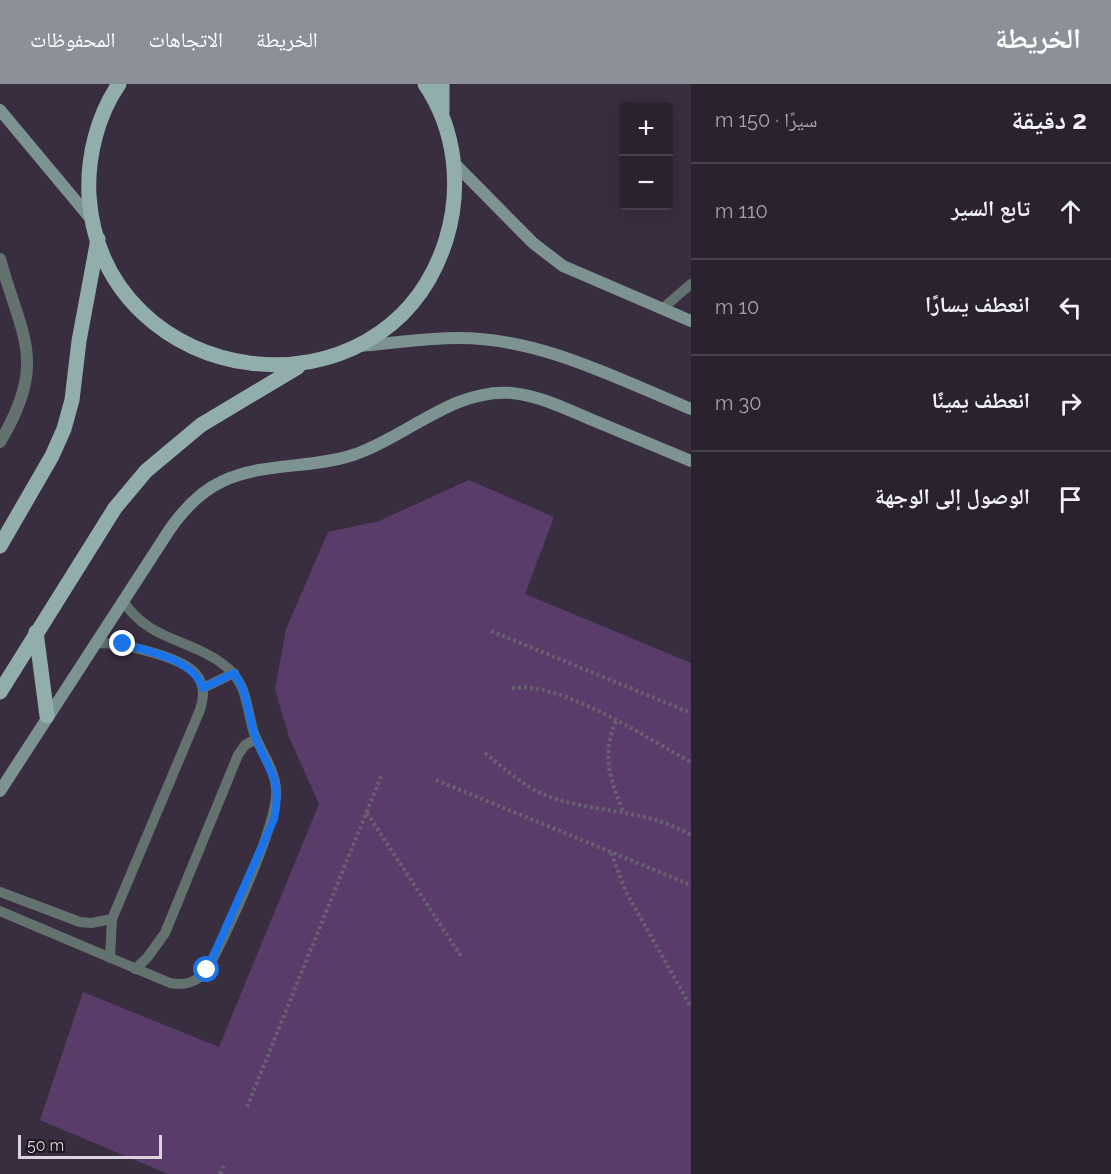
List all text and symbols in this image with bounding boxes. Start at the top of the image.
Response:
text: الخريطة [995,22,1081,55]
text: المحفوظات [30,27,115,52]
text: الاتجاهات [148,27,223,52]
text: الخريطة [256,27,318,52]
map controls [619,102,673,210]
button: + [619,102,673,156]
text: 2 دقيقة [1011,105,1087,135]
text: سيرًا · 150 m [715,108,817,132]
button: − [619,156,673,210]
text: تابع السير [951,195,1030,221]
icon: ahead [1054,195,1087,228]
text: 110 m [715,199,768,223]
text: انعطف يسارًا [925,291,1030,317]
icon: left [1054,291,1087,324]
text: 10 m [715,295,759,319]
text: انعطف يمينًا [931,387,1030,413]
icon: right [1054,387,1087,420]
text: 30 m [715,391,761,415]
text: الوصول إلى الوجهة [875,483,1030,509]
icon: arrive [1054,483,1087,516]
route end [109,630,135,656]
route start [193,956,219,982]
scale bar [18,1132,162,1160]
text: 50 m [27,1136,64,1155]

